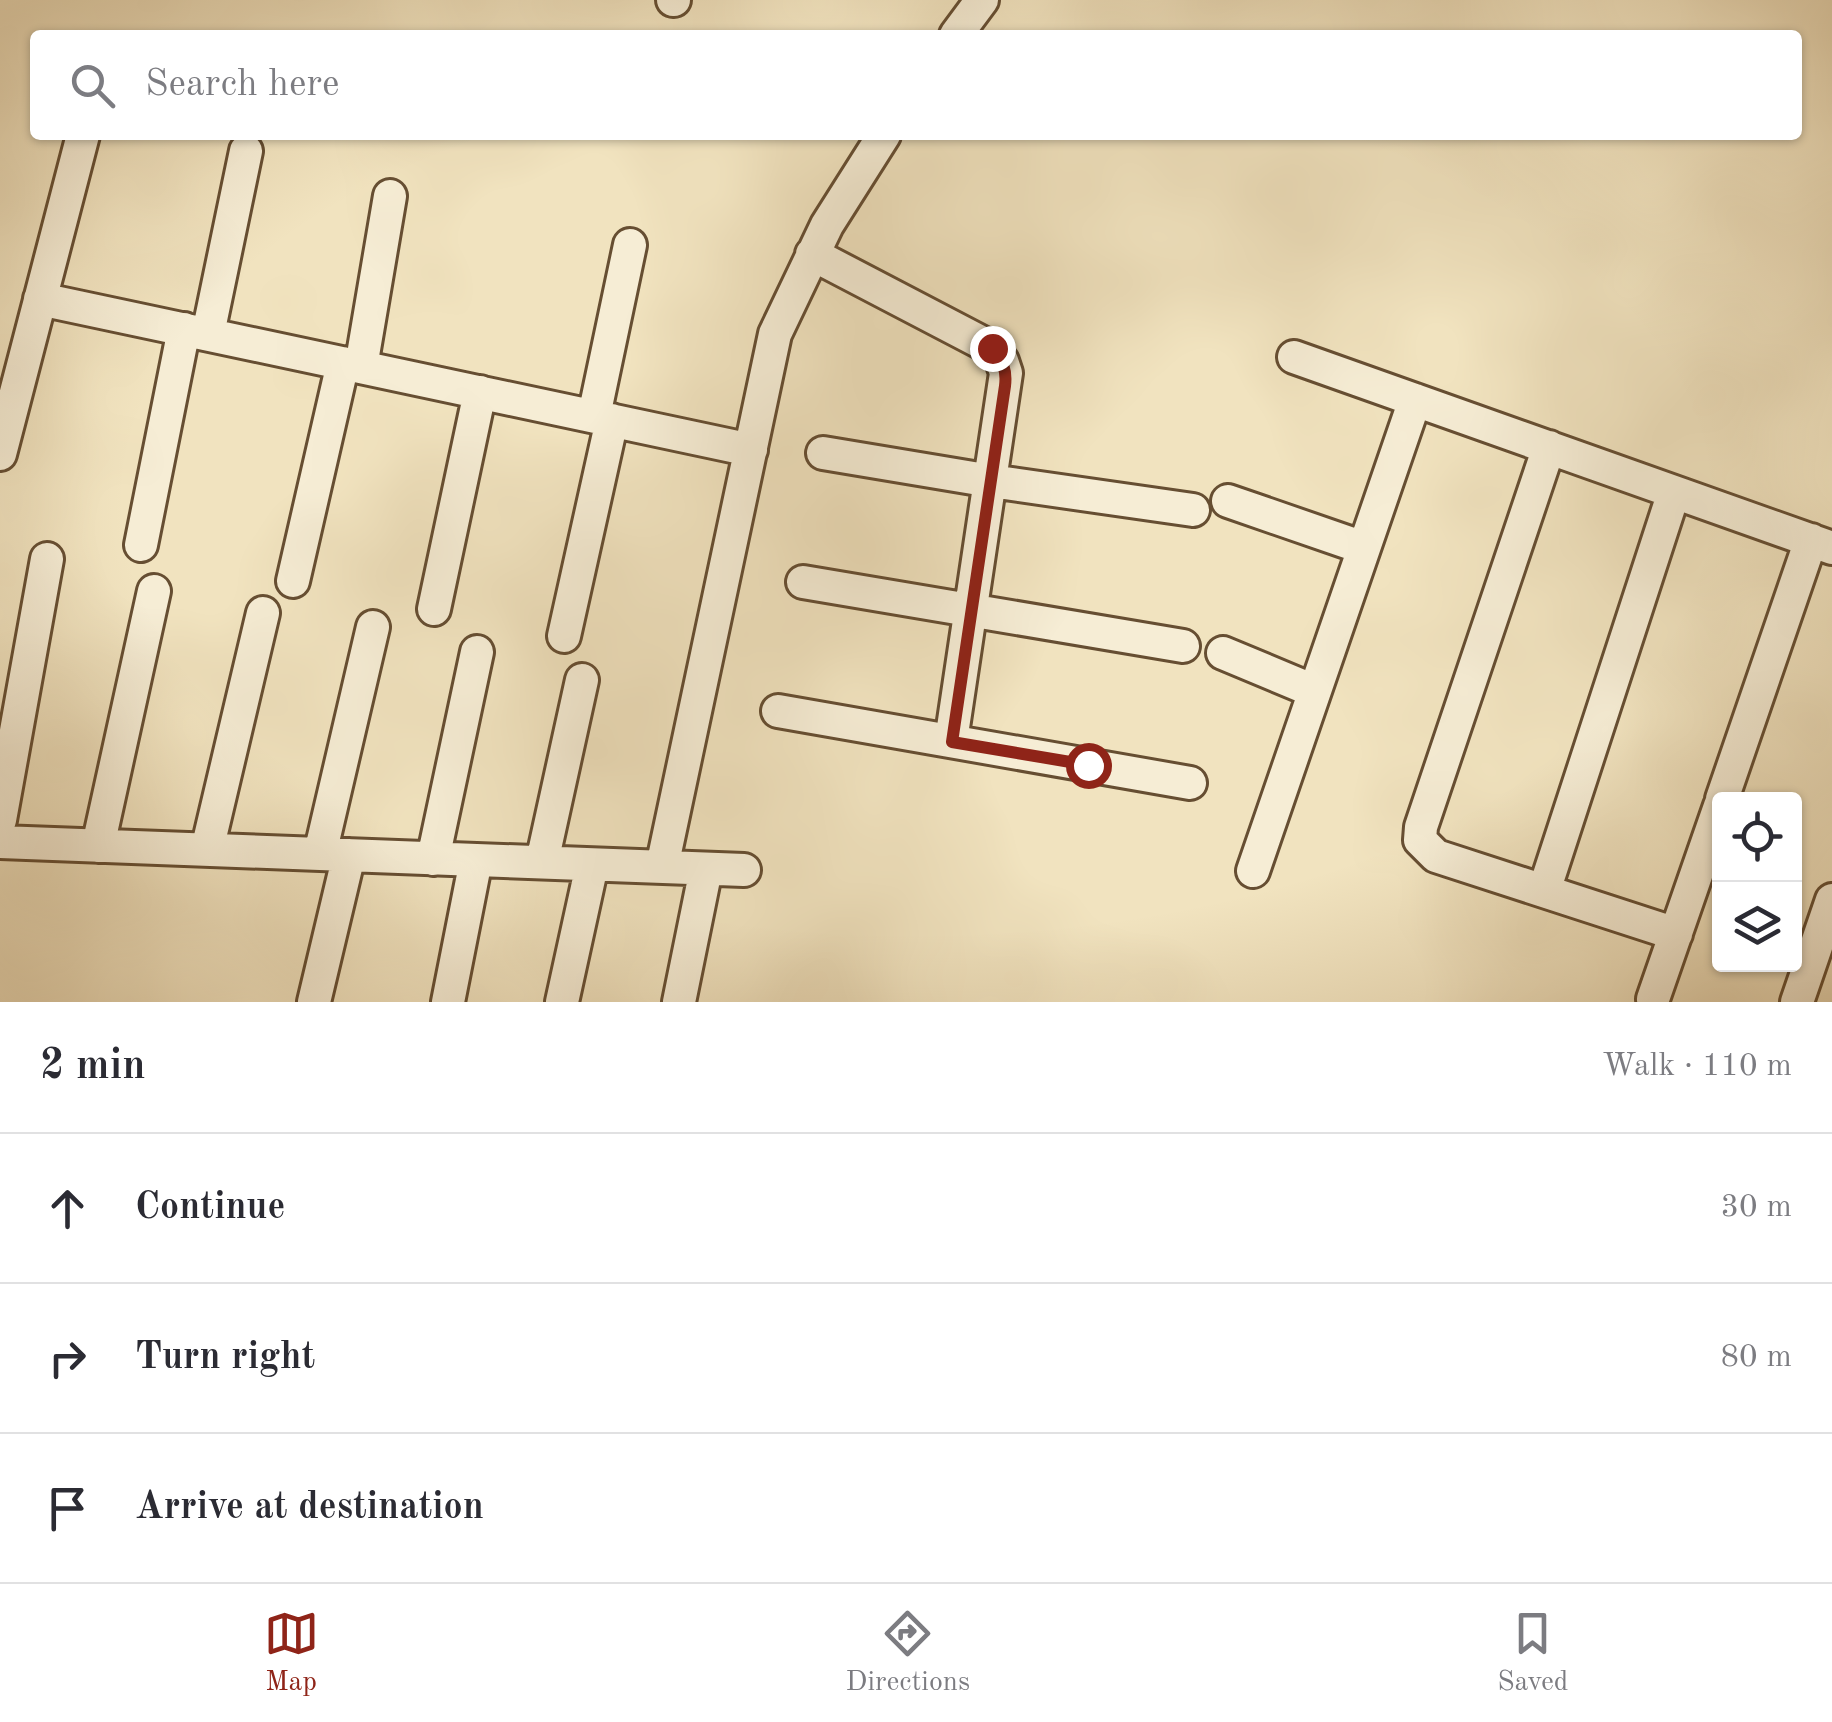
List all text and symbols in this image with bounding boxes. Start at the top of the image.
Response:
search box [30,30,1802,140]
icon: search [65,58,120,113]
text: Search here [145,66,340,104]
route end [970,326,1016,372]
route start [1066,743,1112,789]
map controls [1712,792,1802,972]
button: locate [1712,792,1802,882]
button: layers [1712,882,1802,972]
text: 2 min [40,1046,146,1088]
text: Walk · 110 m [1602,1051,1792,1083]
icon: ahead [40,1181,95,1236]
text: Continue [135,1189,285,1227]
text: 30 m [1721,1192,1792,1224]
icon: right [40,1331,95,1386]
text: Turn right [135,1339,315,1377]
text: 80 m [1721,1342,1792,1374]
icon: arrive [40,1481,95,1536]
text: Arrive at destination [135,1489,484,1527]
tab: Map [264,1606,319,1701]
tab: Directions [846,1606,970,1701]
tab: Saved [1497,1606,1568,1701]

